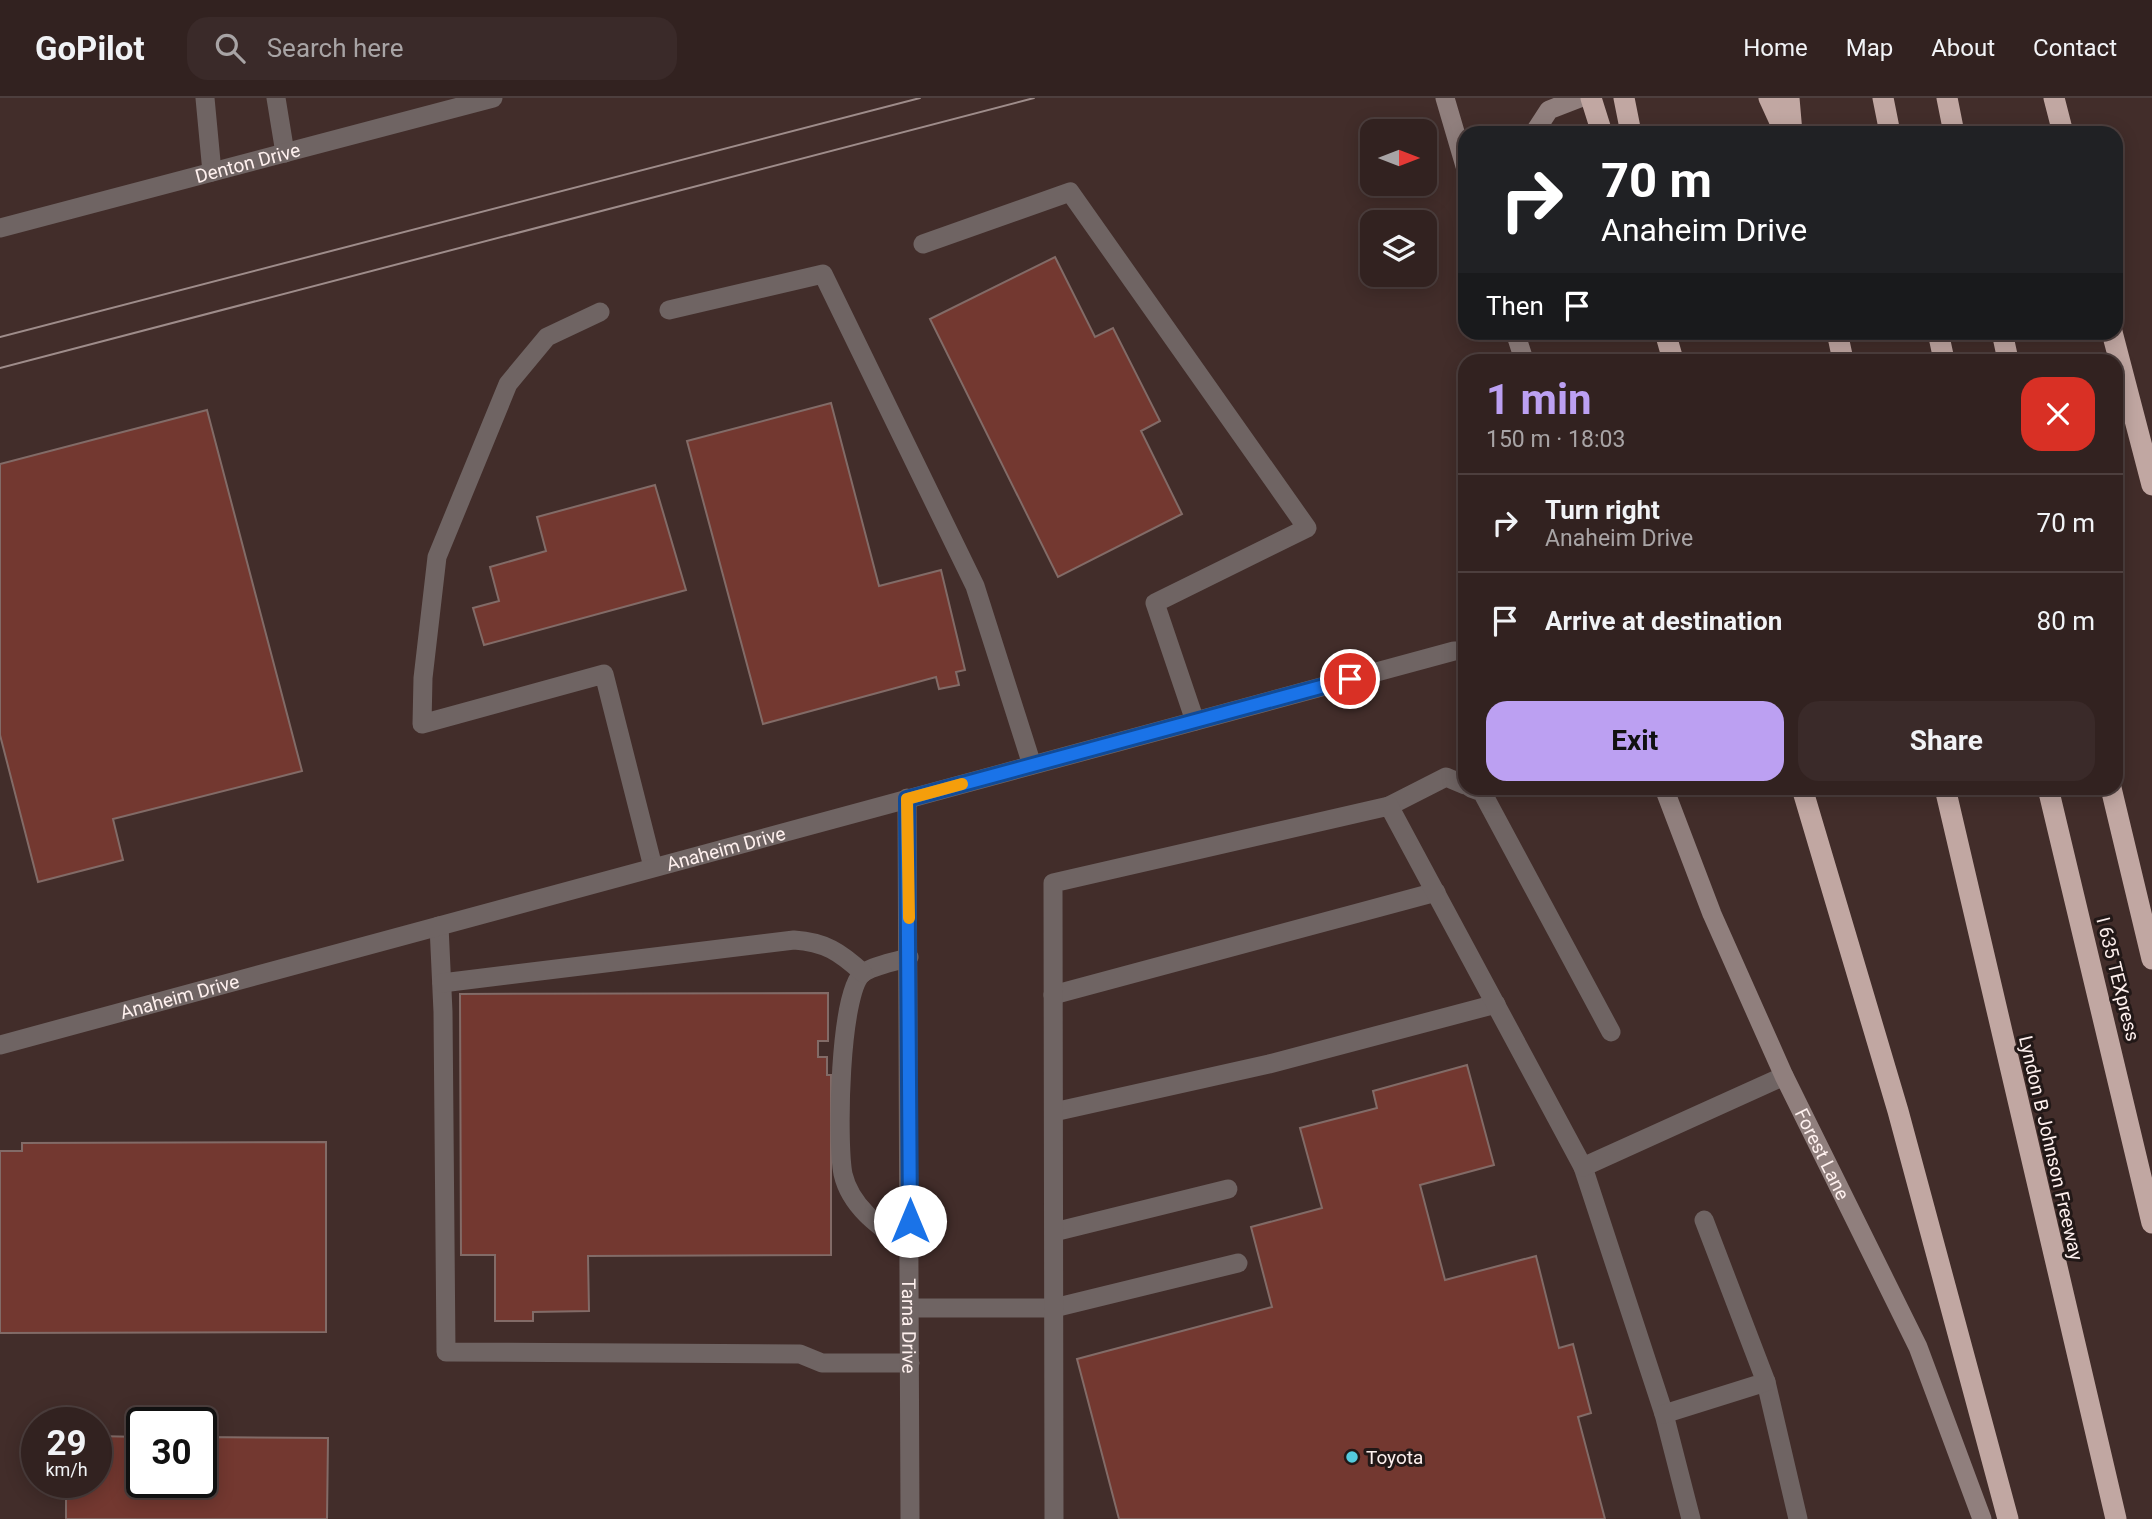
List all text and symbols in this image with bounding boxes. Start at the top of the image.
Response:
search box [187,17,677,80]
text: GoPilot [35,29,145,68]
icon: search [211,29,249,67]
text: Search here [267,33,403,63]
text: Home [1743,34,1808,62]
text: Map [1846,34,1893,62]
text: About [1931,34,1995,62]
text: Contact [2033,34,2117,62]
north arrow [1360,119,1437,196]
map controls [1360,119,1437,287]
street label: Denton Drive [192,138,303,188]
text: 70 m [1601,152,1712,209]
icon: right [1486,154,1577,245]
button: layers [1360,210,1437,287]
text: Anaheim Drive [1601,211,1807,249]
icon: arrive [1558,287,1596,325]
text: Then [1486,291,1544,321]
text: 1 min [1486,375,1592,424]
button: close [2021,377,2095,451]
text: 150 m · 18:03 [1486,426,1625,453]
text: Turn right [1545,495,1660,525]
icon: right [1486,504,1524,542]
text: 70 m [2037,508,2095,538]
text: Anaheim Drive [1545,525,1693,552]
icon: arrive [1486,602,1524,640]
text: Arrive at destination [1545,606,1782,636]
text: 80 m [2037,606,2095,636]
pin [1320,649,1380,709]
icon: arrive [1331,660,1369,698]
button: Exit [1486,701,1784,781]
button: Share [1798,701,2095,781]
street label: Anaheim Drive [664,821,788,875]
street label: I 635 TEXpress [2091,915,2145,1043]
street label: Anaheim Drive [117,969,242,1023]
street label: Lyndon B Johnson Freeway [2014,1033,2088,1263]
street label: Forest Lane [1790,1104,1855,1204]
position arrow [873,1184,947,1258]
street label: Tarna Drive [897,1278,921,1374]
speed limit sign: 30 [126,1407,217,1498]
text: 29 [46,1423,87,1464]
place label: Toyota [1366,1446,1423,1469]
marker: Toyota [1344,1449,1360,1465]
text: km/h [45,1459,88,1480]

